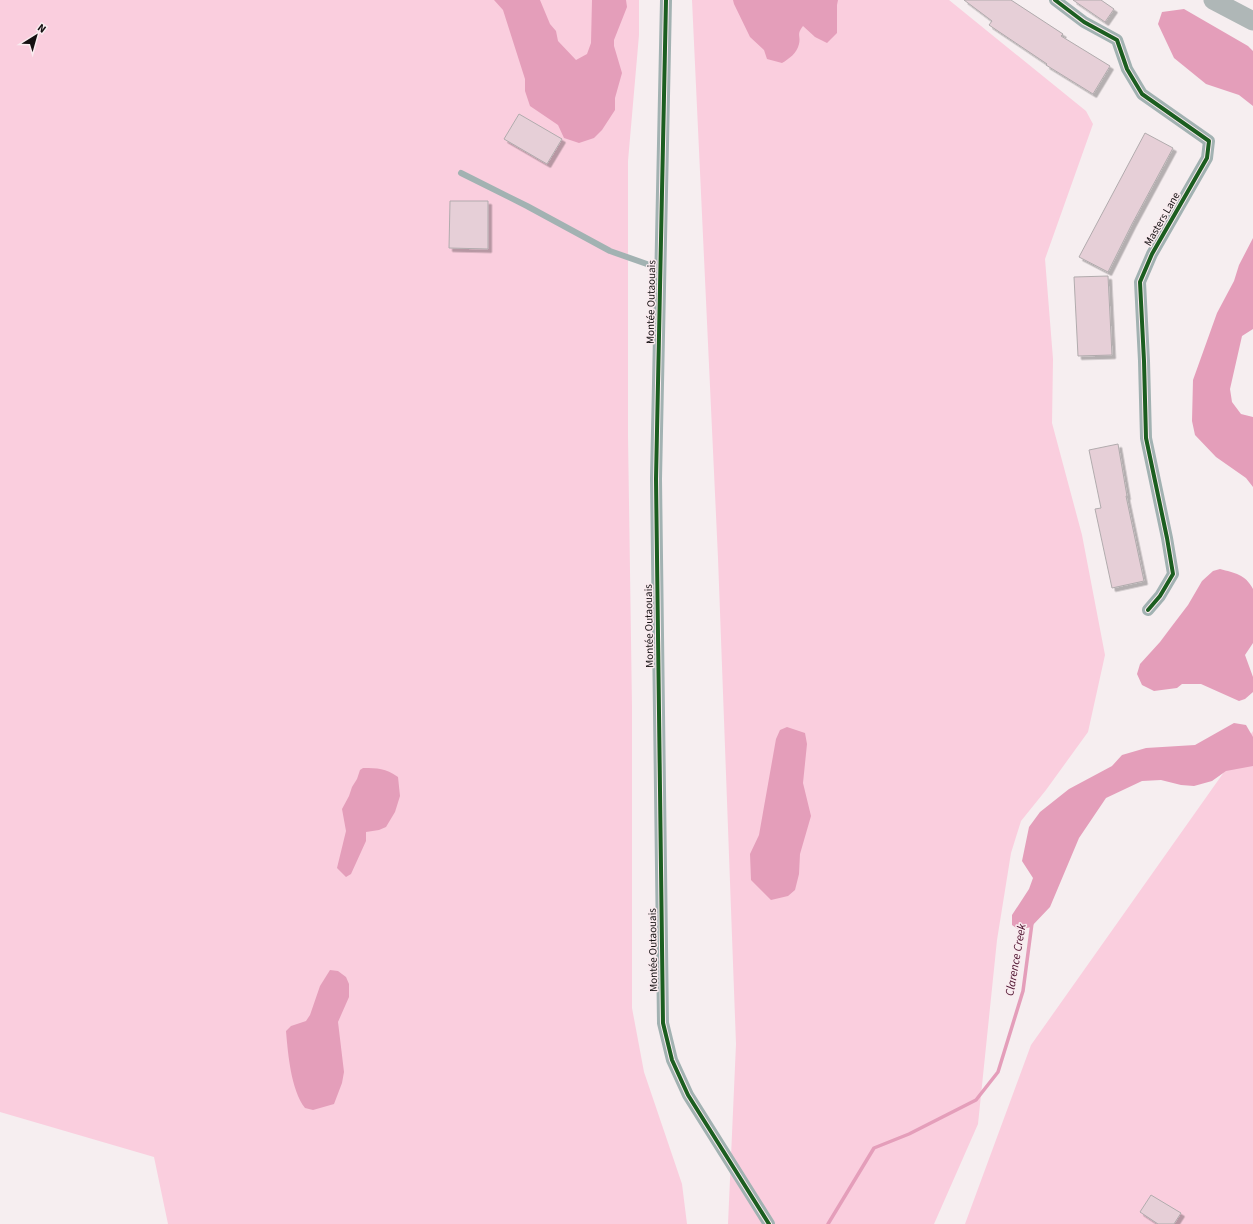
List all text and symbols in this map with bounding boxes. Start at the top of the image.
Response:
north arrow [16,16,56,56]
text: N [34,20,49,37]
street label: Masters Lane [1141,189,1184,249]
street label: Montée Outaouais [643,260,659,344]
street label: Montée Outaouais [641,584,657,668]
street label: Montée Outaouais [645,908,661,992]
water label: Clarence Creek [1001,922,1031,997]

